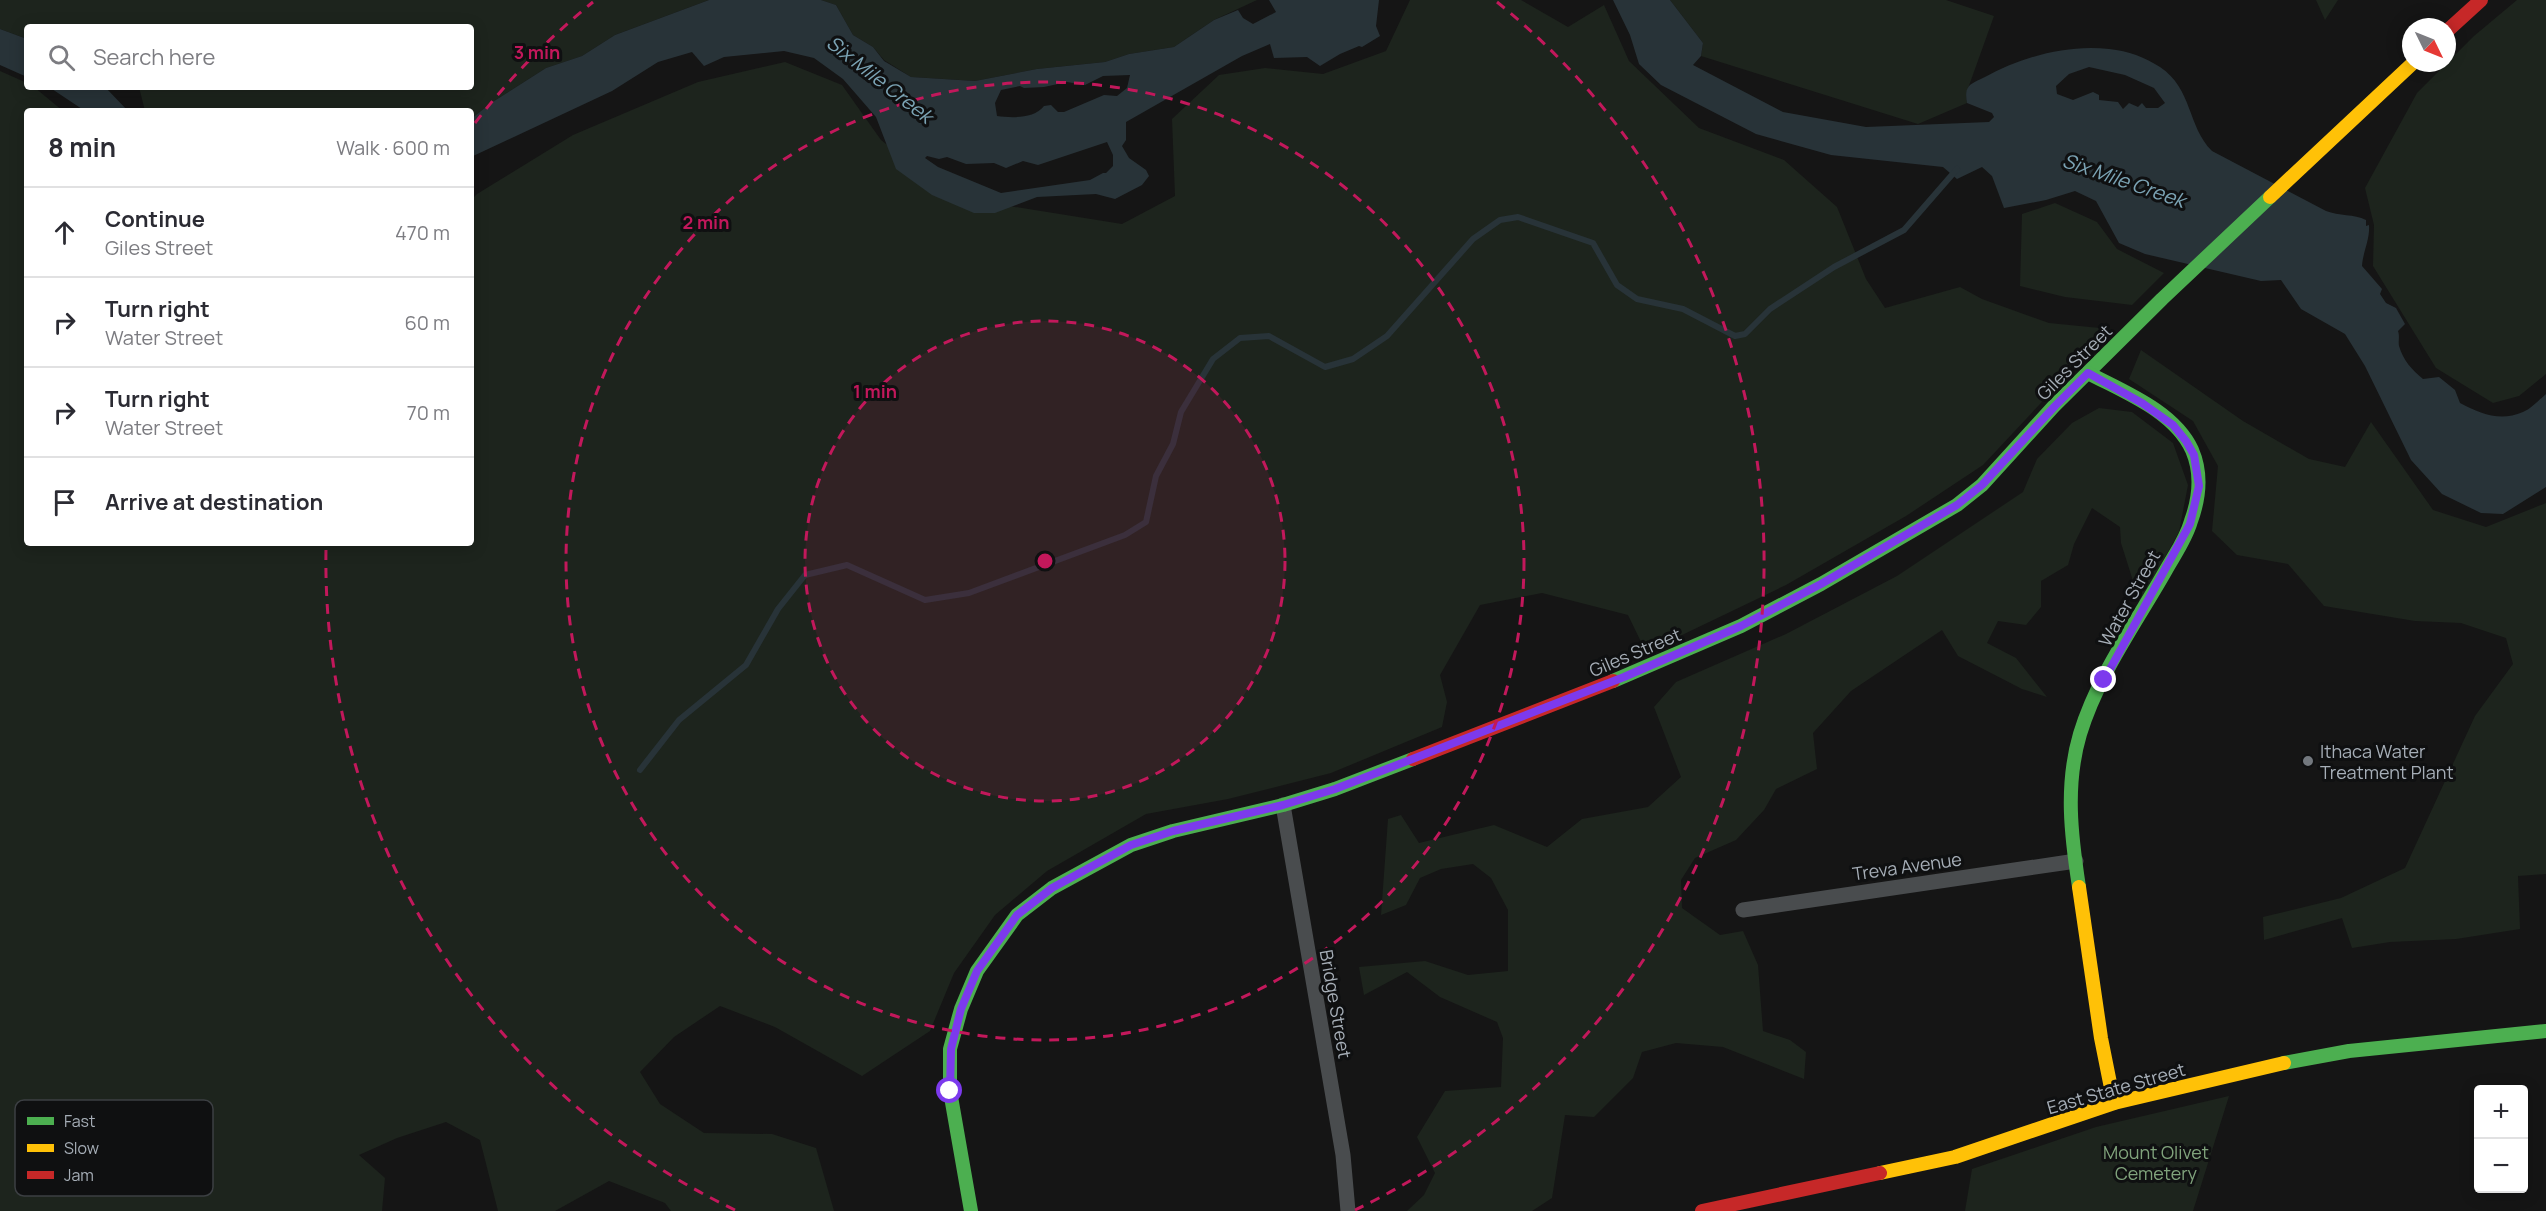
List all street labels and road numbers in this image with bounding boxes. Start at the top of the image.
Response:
street label: Giles Street [2031,319,2117,405]
street label: Water Street [2093,546,2165,650]
street label: Giles Street [1585,622,1685,682]
street label: Treva Avenue [1851,846,1963,886]
street label: Bridge Street [1315,948,1357,1060]
street label: East State Street [2044,1057,2188,1119]

